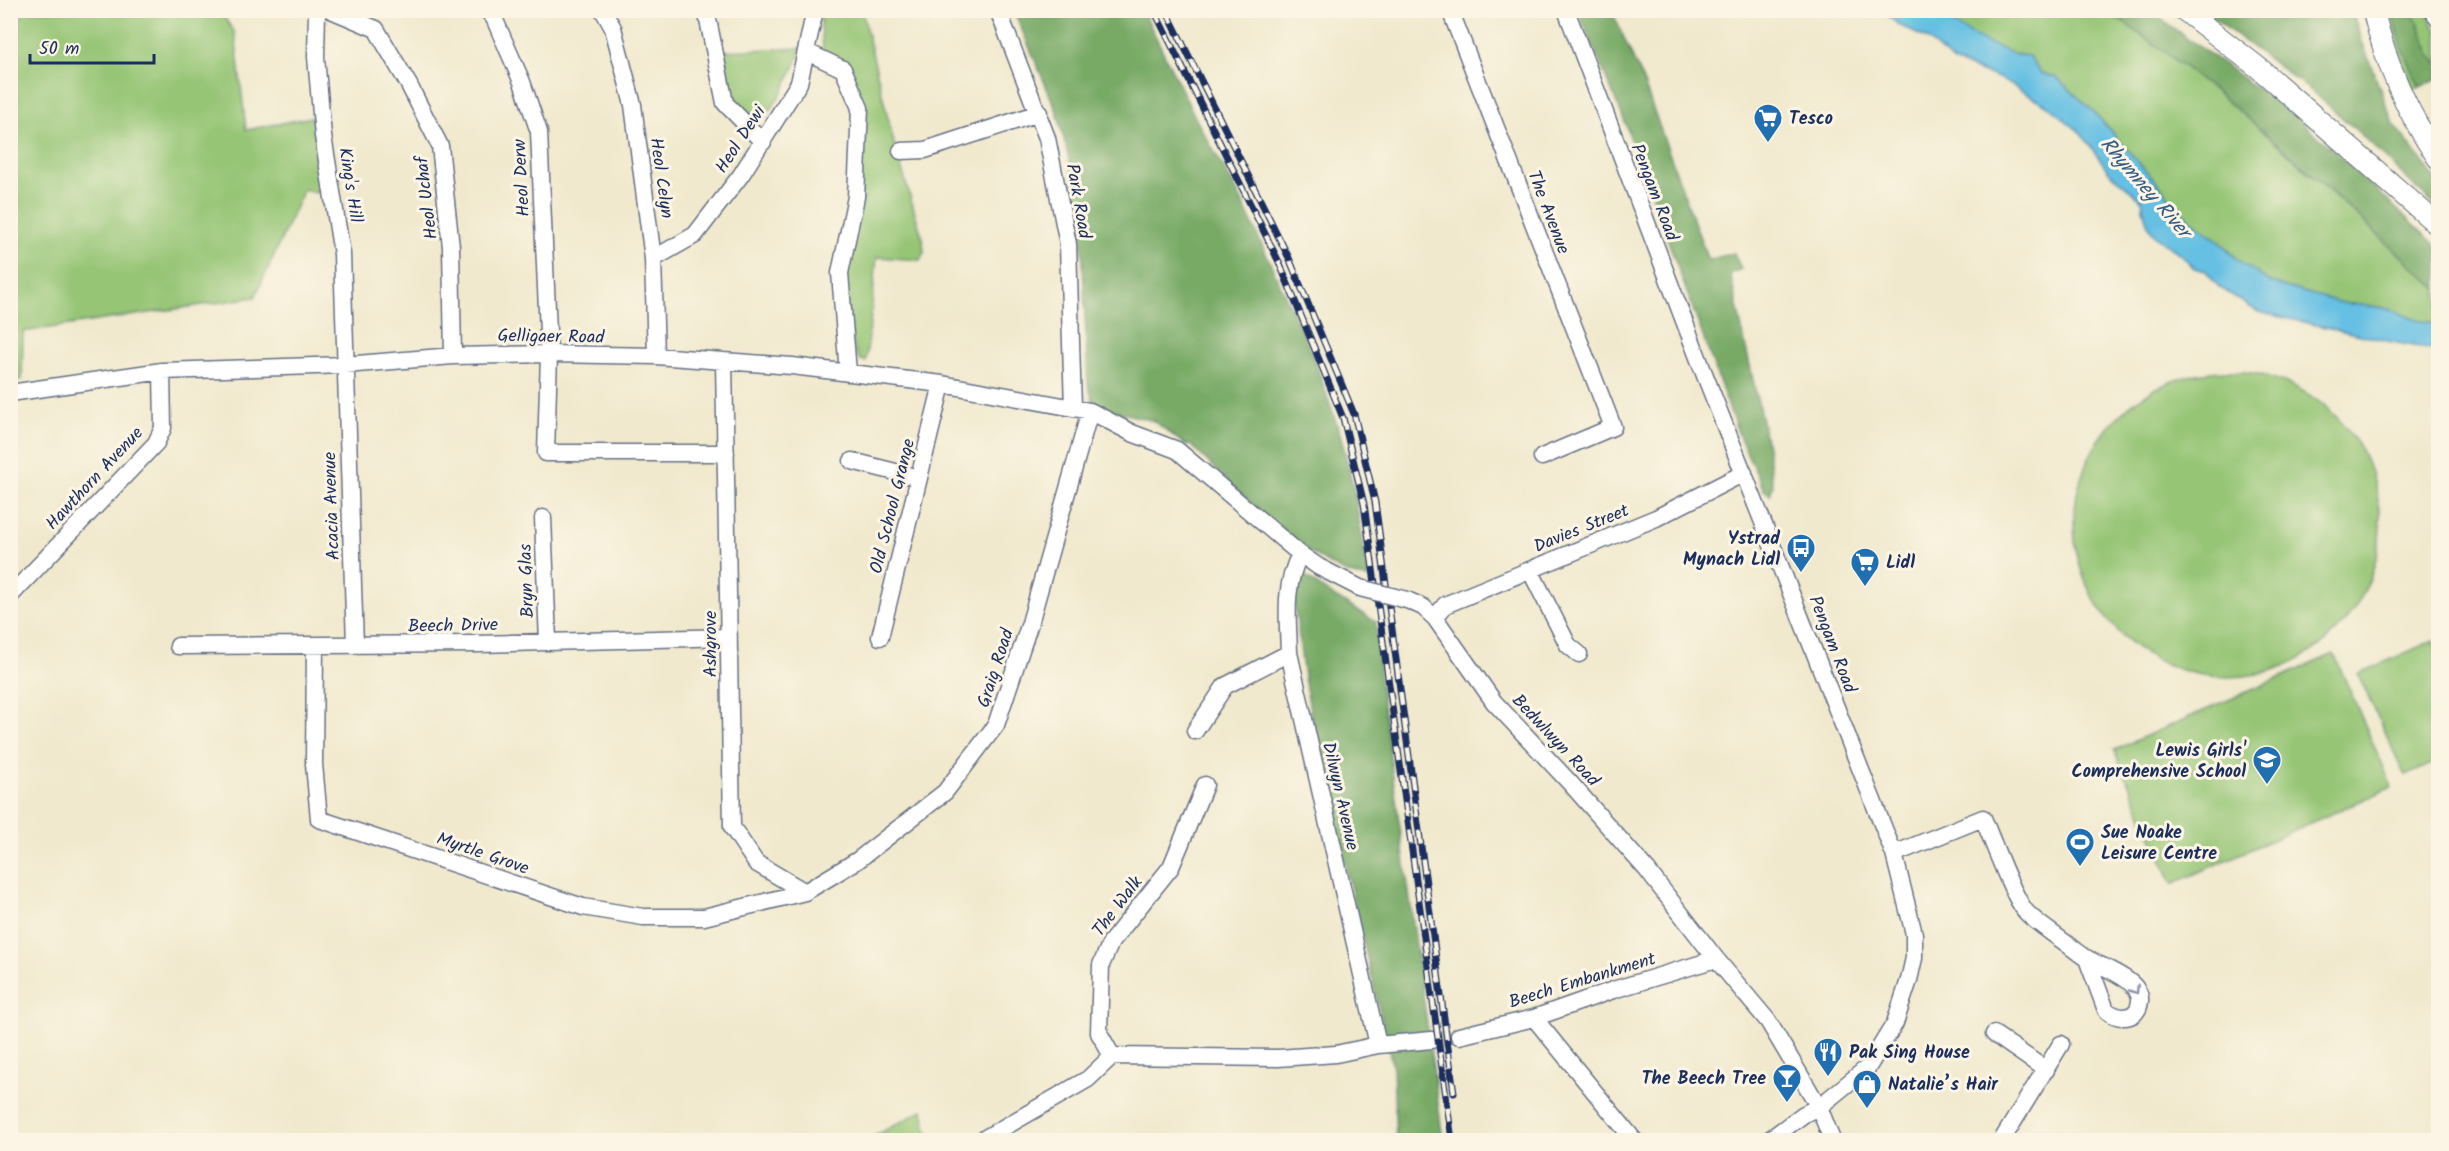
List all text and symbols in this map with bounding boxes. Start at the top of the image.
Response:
scale bar [30,27,154,65]
text: 50 m [39,35,79,64]
street label: Heol Dewi [708,99,775,180]
supermarket icon: Tesco [1752,102,1784,144]
place label: Tesco [1789,105,1833,134]
water label: Rhymney River [2091,131,2201,249]
street label: Heol Celyn [640,136,681,220]
street label: Heol Derw [506,137,539,217]
street label: Pengam Road [1622,140,1686,246]
street label: King's Hill [329,146,370,225]
street label: Heol Uchaf [408,152,447,241]
street label: Park Road [1057,161,1099,242]
street label: The Avenue [1518,166,1577,259]
street label: Gelligaer Road [497,322,606,353]
street label: Hawthorn Avenue [39,420,151,538]
street label: Old School Grange [863,436,924,577]
street label: Acacia Avenue [316,451,349,561]
street label: Davies Street [1530,497,1635,562]
place label: Ystrad Mynach Lidl [1683,525,1780,575]
bus stop icon: Ystrad Mynach Lidl [1785,532,1817,574]
street label: Bryn Glas [512,543,543,619]
supermarket icon: Lidl [1849,546,1881,588]
place label: Lidl [1886,549,1915,578]
street label: Pengam Road [1800,592,1864,698]
street label: Beech Drive [408,611,498,642]
street label: Ashgrove [697,611,726,677]
street label: Graig Road [970,624,1023,712]
street label: Bedwlwyn Road [1504,688,1607,795]
place label: Lewis Girls' Comprehensive School [2072,737,2247,787]
street label: Dilwyn Avenue [1313,739,1366,854]
school or university icon: Lewis Girls' Comprehensive School [2251,744,2283,786]
place label: Sue Noake Leisure Centre [2101,819,2217,869]
street label: Myrtle Grove [432,825,533,884]
sports icon: Sue Noake Leisure Centre [2064,826,2096,868]
street label: The Walk [1086,870,1151,944]
street label: Beech Embankment [1505,945,1660,1018]
one-way arrow [2127,983,2138,994]
restaurant icon: Pak Sing House [1812,1036,1844,1078]
place label: Pak Sing House [1849,1039,1970,1068]
bar icon: The Beech Tree [1771,1062,1803,1104]
place label: The Beech Tree [1642,1065,1766,1094]
shop icon: Natalie’s Hair [1851,1068,1883,1110]
place label: Natalie’s Hair [1888,1071,1999,1100]

